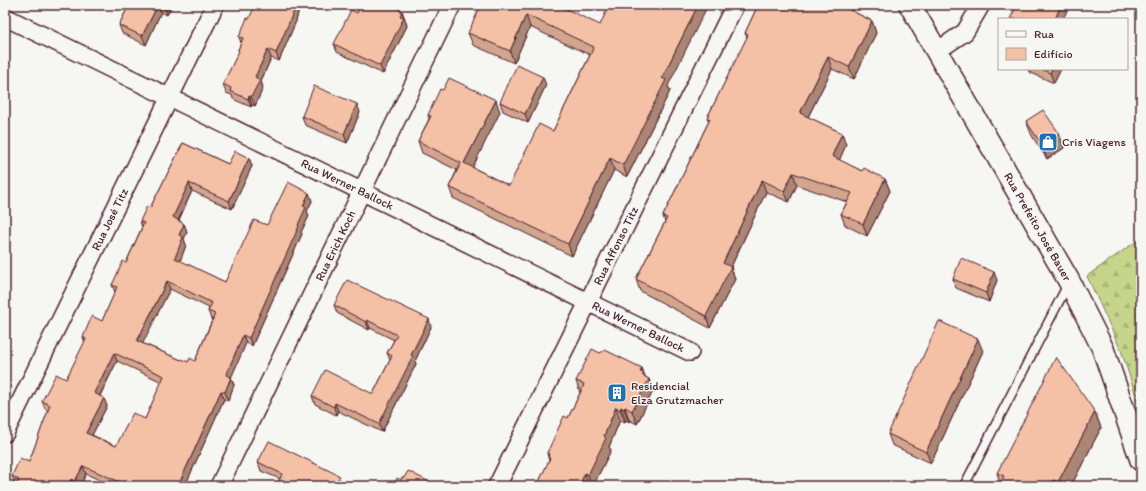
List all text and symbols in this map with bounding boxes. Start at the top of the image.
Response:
legend [998,18,1128,70]
text: Rua [1034,27,1054,41]
text: Edifício [1034,47,1073,61]
shop icon: Cris Viagens [1037,131,1059,153]
place label: Cris Viagens [1062,135,1126,149]
street label: Rua Werner Ballock [299,156,397,213]
street label: Rua Prefeito José Bauer [1001,170,1075,284]
street label: Rua José Titz [89,185,131,253]
street label: Rua Affonso Titz [591,204,641,287]
street label: Rua Erich Koch [312,208,358,283]
street label: Rua Werner Ballock [590,298,688,356]
place label: Residencial Elza Grutzmacher [631,379,724,407]
building icon: Residencial Elza Grutzmacher [606,382,628,404]

